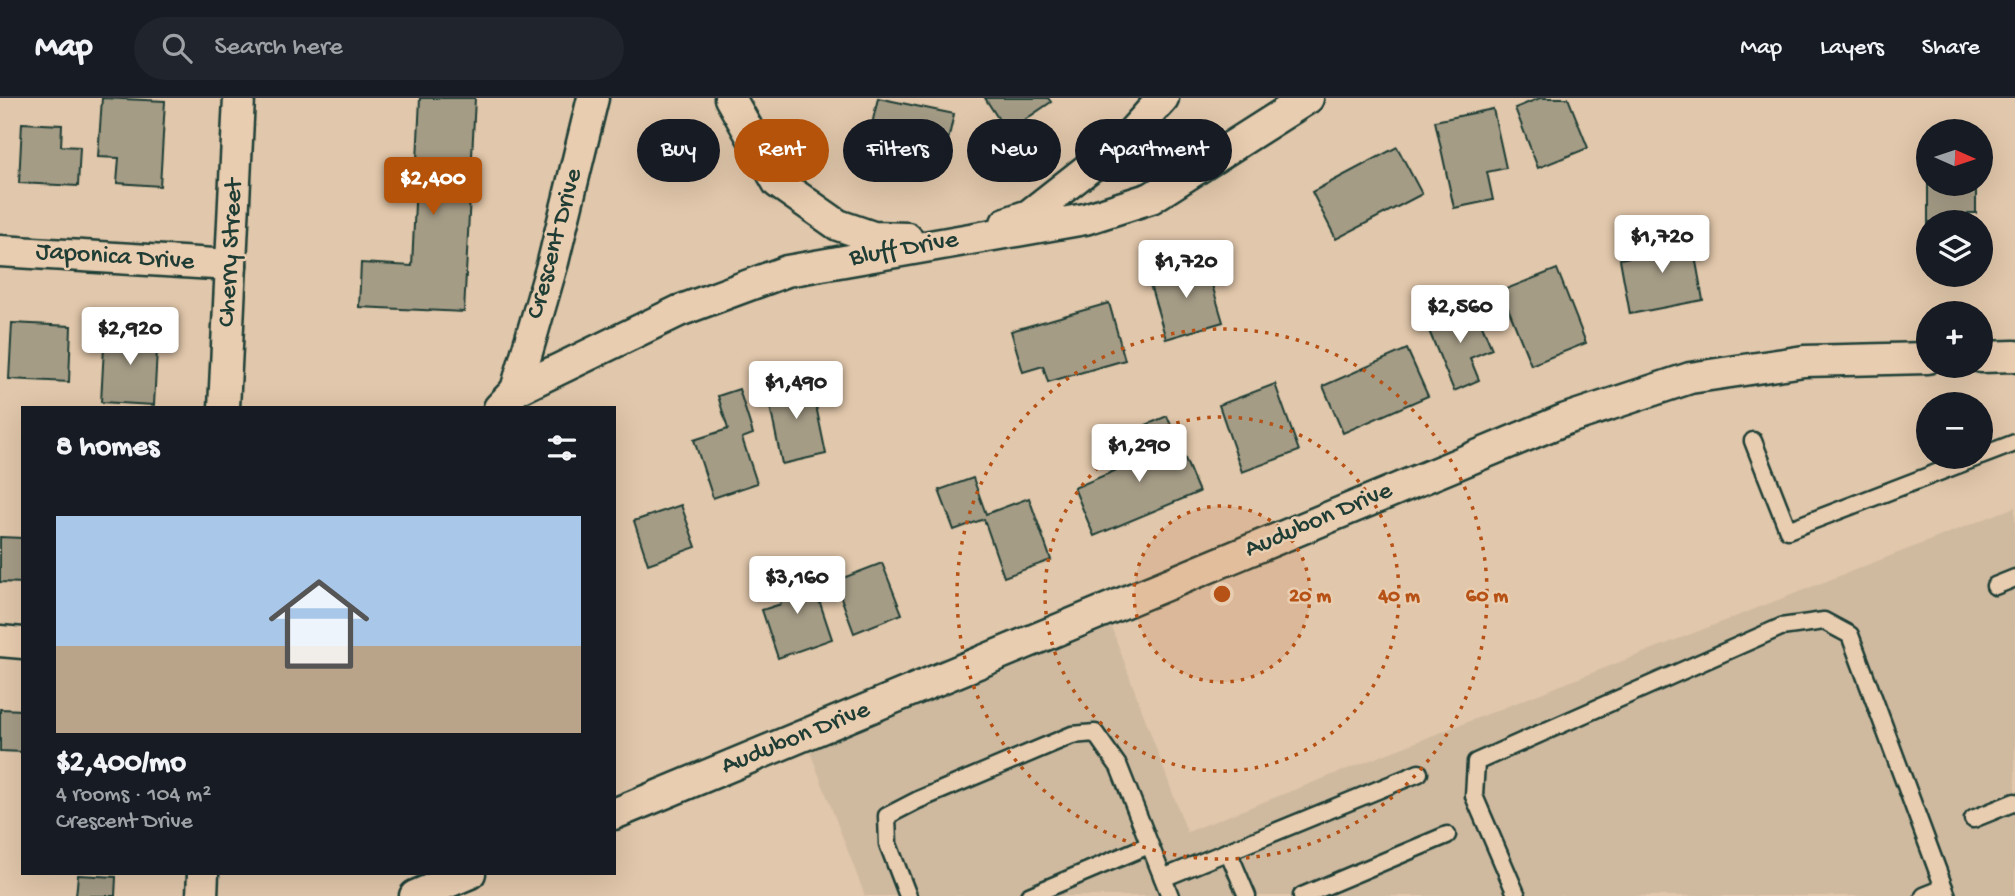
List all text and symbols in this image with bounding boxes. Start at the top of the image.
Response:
search box [134,17,624,80]
text: Map [35,29,92,67]
icon: search [158,29,196,67]
text: Search here [214,33,343,64]
text: Map [1740,34,1782,63]
text: Layers [1820,34,1884,63]
text: Share [1922,34,1980,63]
chip: Buy [637,119,720,182]
chip: Rent [734,119,829,182]
chip: Filters [843,119,953,182]
chip: New [967,119,1061,182]
chip: Apartment [1075,119,1232,182]
north arrow [1916,119,1993,196]
map controls [1916,119,1993,469]
pin: $2,400 [376,158,490,217]
street label: Crescent Drive [521,165,591,323]
text: $2,400 [400,166,466,193]
street label: Cherry Street [213,176,251,328]
button: layers [1916,210,1993,287]
pin: $1,720 [1605,216,1719,275]
text: $1,720 [1630,224,1694,251]
street label: Bluff Drive [846,225,961,275]
street label: Japonica Drive [35,237,196,279]
pin: $1,720 [1129,240,1243,300]
text: $1,720 [1154,249,1218,276]
pin: $2,560 [1403,286,1517,345]
text: $2,560 [1427,294,1493,321]
button: + [1916,301,1993,378]
pin: $2,920 [73,308,187,367]
text: $2,920 [98,316,162,343]
pin: $1,490 [739,362,853,421]
text: $1,490 [765,370,827,397]
button: − [1916,392,1993,469]
pin: $1,290 [1082,424,1196,484]
icon: filters [543,429,581,467]
text: 8 homes [56,431,159,466]
text: $1,290 [1108,433,1170,460]
street label: Audubon Drive [1241,476,1398,566]
pin: $3,160 [740,556,854,616]
icon: home [256,561,382,687]
text: $3,160 [765,565,829,592]
centre of rings [1210,582,1234,606]
text: 20 m [1289,585,1331,610]
text: 40 m [1377,585,1420,610]
text: 60 m [1466,585,1508,610]
street label: Audubon Drive [717,695,875,783]
text: $2,400/mo [56,747,186,782]
text: 4 rooms · 104 m² [56,782,211,809]
text: Crescent Drive [56,809,193,836]

